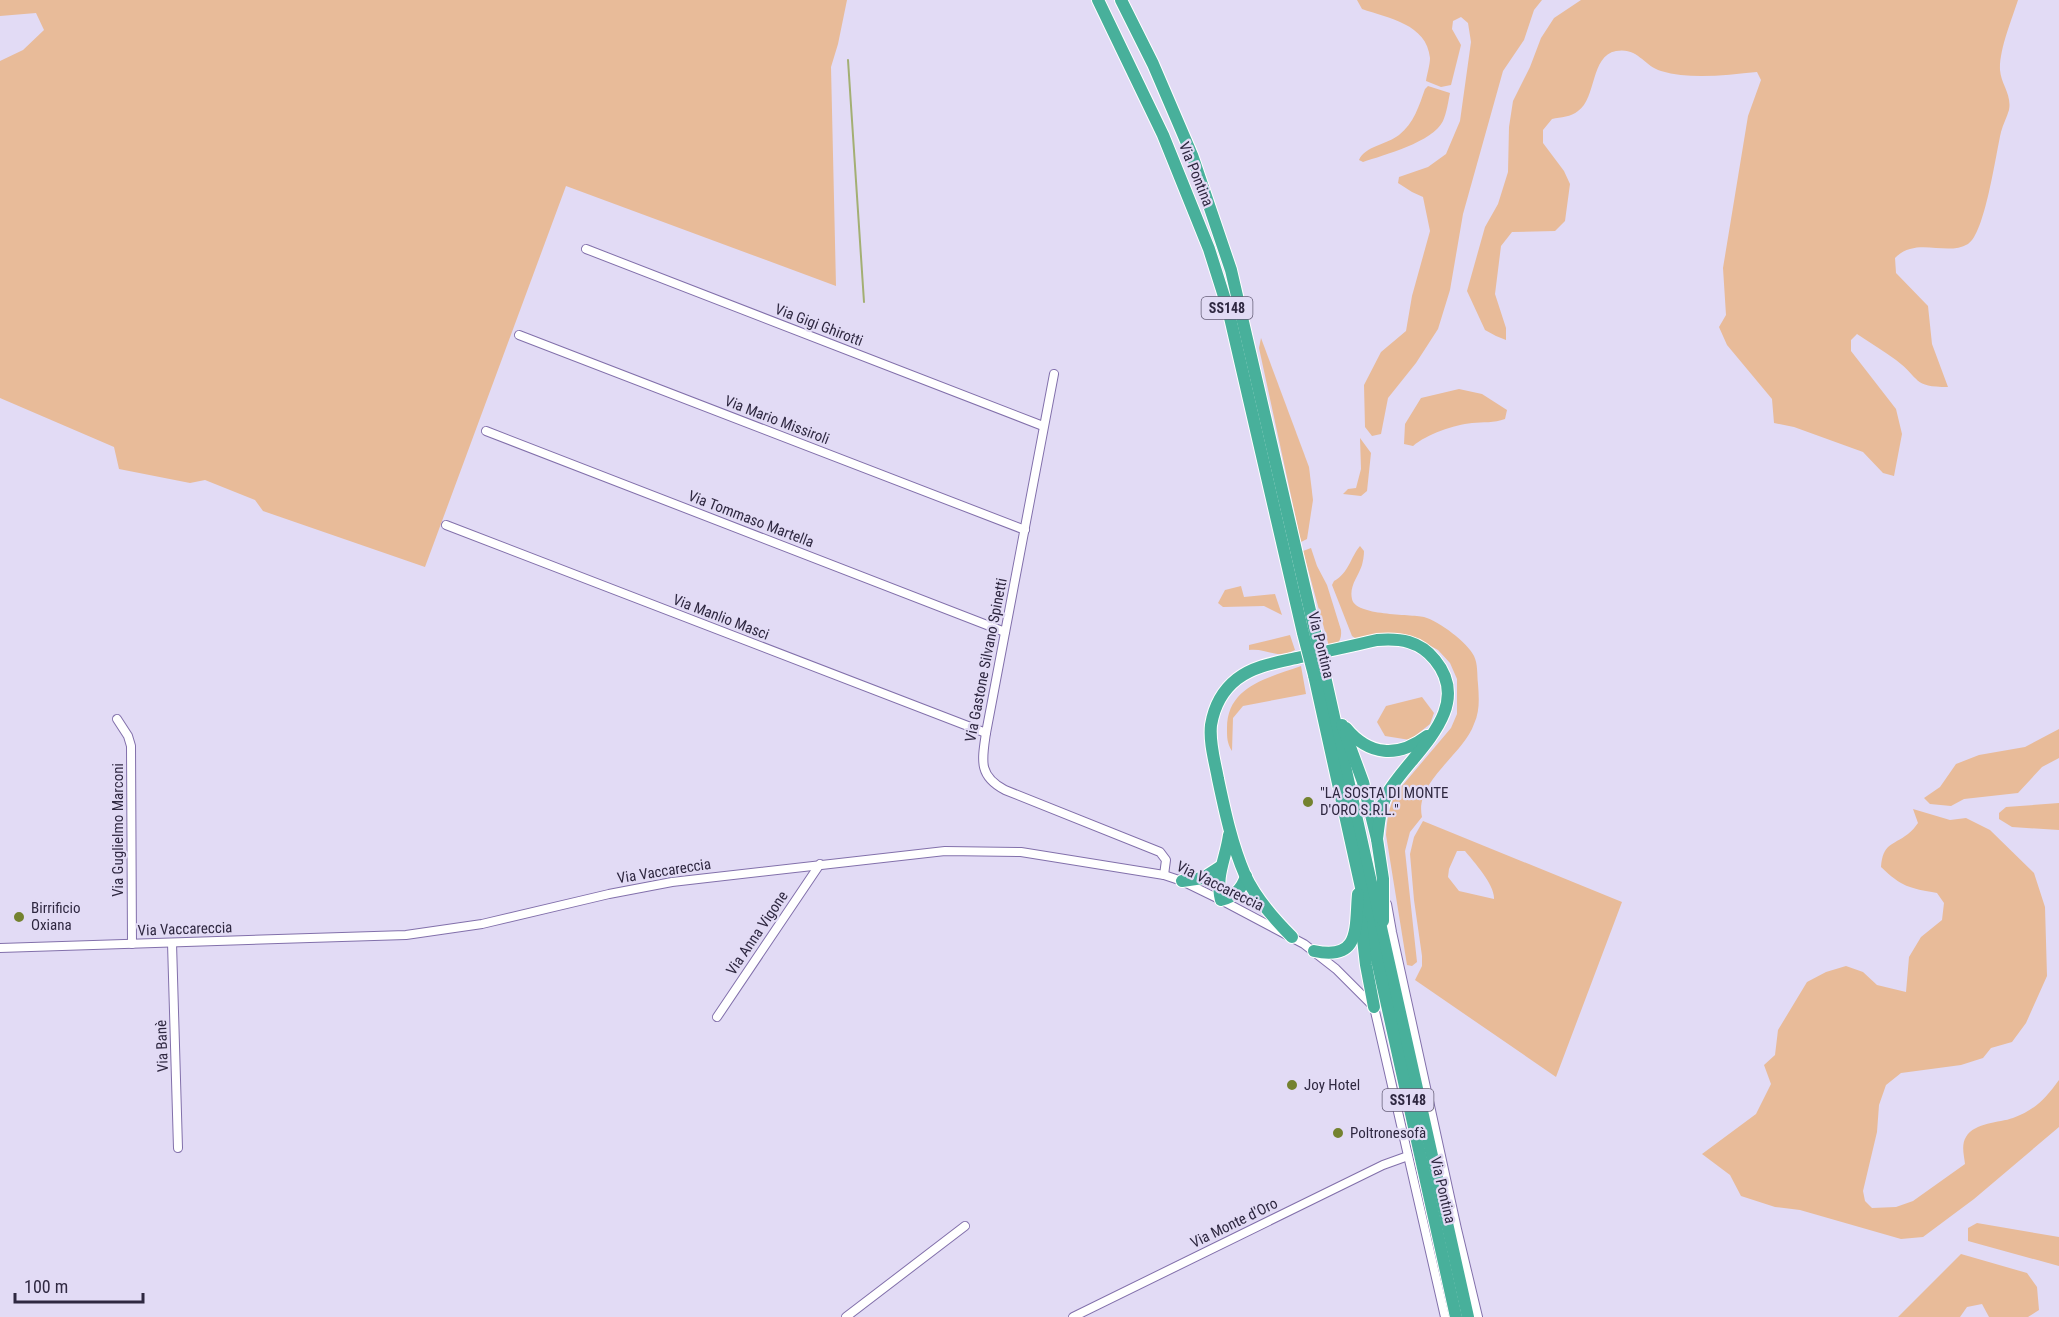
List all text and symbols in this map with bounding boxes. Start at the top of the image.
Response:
street label: Via Pontina [1175,139,1217,209]
road number: SS148 [1202,297,1252,319]
street label: Via Gigi Ghirotti [772,300,866,350]
street label: Via Mario Missiroli [722,392,832,448]
street label: Via Tommaso Martella [686,487,816,551]
street label: Via Gastone Silvano Spinetti [961,577,1011,743]
street label: Via Manlio Masci [670,590,772,644]
street label: Via Pontina [1304,610,1338,680]
street label: Via Guglielmo Marconi [109,763,127,897]
place label: "LA SOSTA DI MONTE D'ORO S.R.L." [1320,784,1449,819]
marker: "LA SOSTA DI MONTE D'ORO S.R.L." [1301,795,1315,809]
street label: Via Vaccareccia [616,855,712,887]
street label: Via Vaccareccia [1173,857,1267,915]
street label: Via Anna Vigone [722,888,792,978]
place label: Birrificio Oxiana [31,899,80,934]
marker: Birrificio Oxiana [12,910,26,924]
street label: Via Vaccareccia [137,918,233,940]
street label: Via Banè [152,1020,172,1072]
place label: Joy Hotel [1304,1076,1360,1094]
marker: Joy Hotel [1285,1078,1299,1092]
road number: SS148 [1382,1089,1434,1111]
place label: Poltronesofà [1350,1124,1426,1142]
marker: Poltronesofà [1331,1126,1345,1140]
street label: Via Pontina [1427,1155,1459,1225]
street label: Via Monte d'Oro [1188,1194,1280,1252]
scale bar [15,1266,142,1304]
text: 100 m [24,1276,68,1297]

